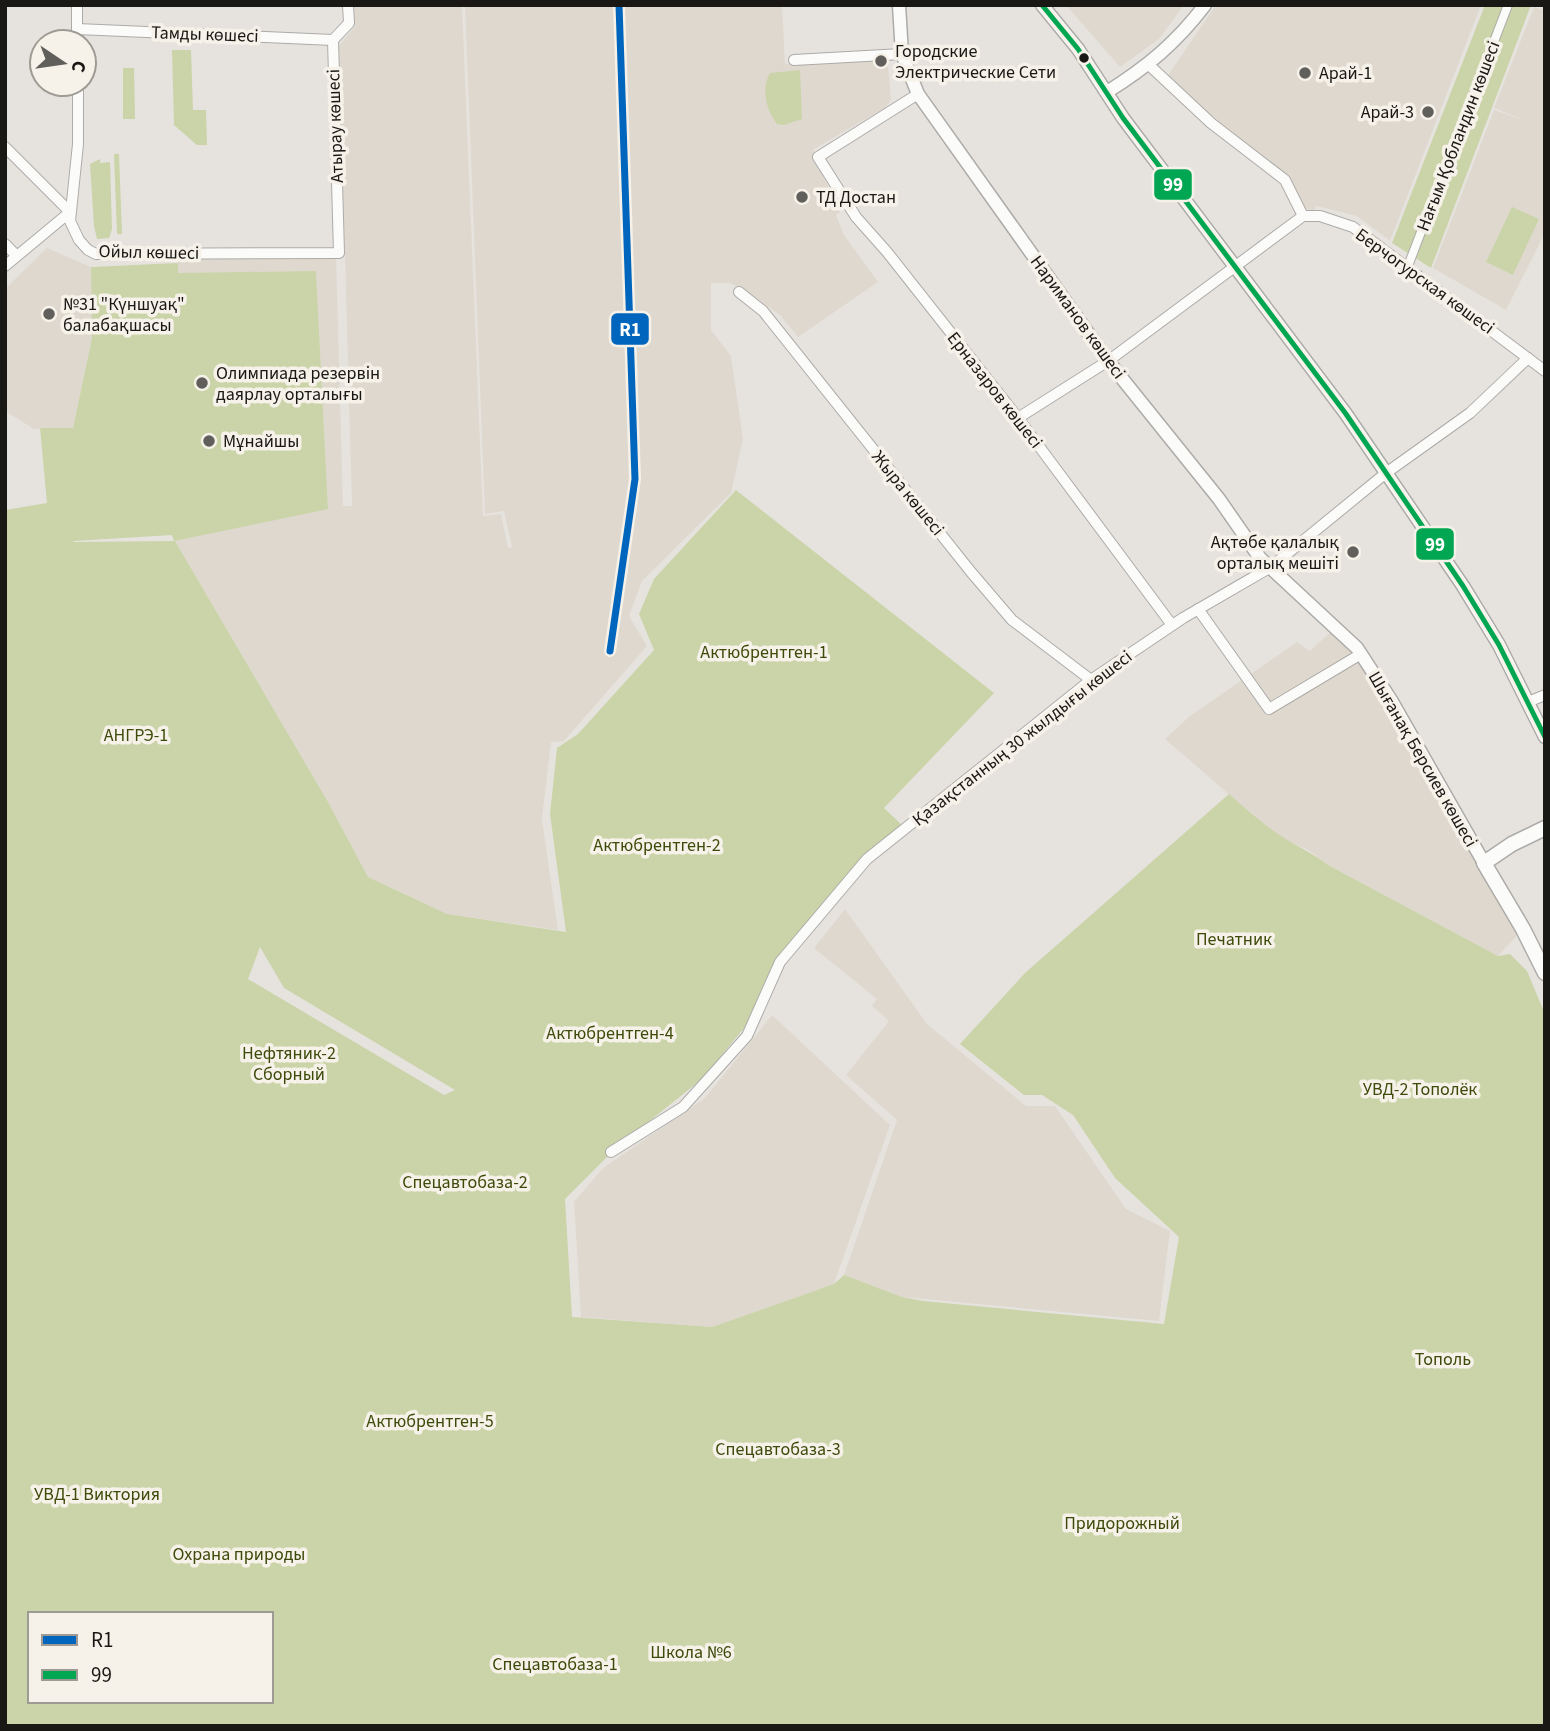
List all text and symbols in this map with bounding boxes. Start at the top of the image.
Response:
street label: Тамды көшесі [151,20,259,49]
north arrow [28,28,98,98]
street label: Нағым Қобландин көшесі [1411,37,1506,235]
place label: Городские Электрические Сети [895,39,1056,85]
unlabelled marker [1077,51,1091,65]
marker: Городские Электрические Сети [873,53,889,69]
text: С [64,58,93,75]
place label: Арай-1 [1319,61,1372,86]
marker: Арай-1 [1297,65,1313,81]
street label: Атырау көшесі [321,68,350,183]
place label: Арай-3 [1361,100,1414,125]
marker: Арай-3 [1420,104,1436,120]
line badge: 99 [1153,168,1193,201]
text: 99 [1163,172,1183,199]
place label: ТД Достан [816,185,896,210]
marker: ТД Достан [794,189,810,205]
street label: Берчогурская көшесі [1350,222,1499,340]
street label: Ойыл көшесі [98,239,200,266]
street label: Нариманов көшесі [1024,250,1131,384]
place label: №31 "Күншуақ" балабақшасы [63,292,185,338]
marker: №31 "Күншуақ" балабақшасы [41,306,57,322]
line badge: R1 [610,312,650,346]
text: R1 [619,317,641,344]
street label: Ерназаров көшесі [941,327,1048,454]
place label: Олимпиада резервін даярлау орталығы [216,361,380,407]
marker: Олимпиада резервін даярлау орталығы [194,375,210,391]
place label: Мұнайшы [223,429,299,454]
marker: Мұнайшы [201,433,217,449]
street label: Жыра көшесі [866,445,950,541]
line badge: 99 [1415,527,1455,561]
place label: Ақтөбе қалалық орталық мешіті [1211,530,1339,576]
text: 99 [1425,532,1445,559]
marker: Ақтөбе қалалық орталық мешіті [1345,544,1361,560]
park label: Актюбрентген-1 [700,640,828,665]
street label: Қазақстанның 30 жылдығы көшесі [907,645,1137,832]
street label: Шығанақ Берсиев көшесі [1362,667,1483,852]
park label: АНГРЭ-1 [104,723,168,748]
park label: Актюбрентген-2 [593,833,721,858]
park label: Печатник [1196,927,1272,952]
park label: Актюбрентген-4 [546,1021,674,1046]
park label: Нефтяник-2 Сборный [242,1041,336,1087]
park label: УВД-2 Тополёк [1363,1077,1477,1102]
park label: Спецавтобаза-2 [402,1170,528,1195]
park label: Тополь [1415,1347,1471,1372]
park label: Актюбрентген-5 [366,1409,494,1434]
park label: Спецавтобаза-3 [715,1437,841,1462]
park label: УВД-1 Виктория [34,1482,160,1507]
park label: Придорожный [1064,1511,1180,1536]
park label: Охрана природы [173,1542,305,1567]
legend [28,1612,273,1703]
text: R1 [91,1625,113,1655]
park label: Школа №6 [650,1640,732,1665]
park label: Спецавтобаза-1 [492,1652,618,1677]
text: 99 [91,1660,112,1690]

